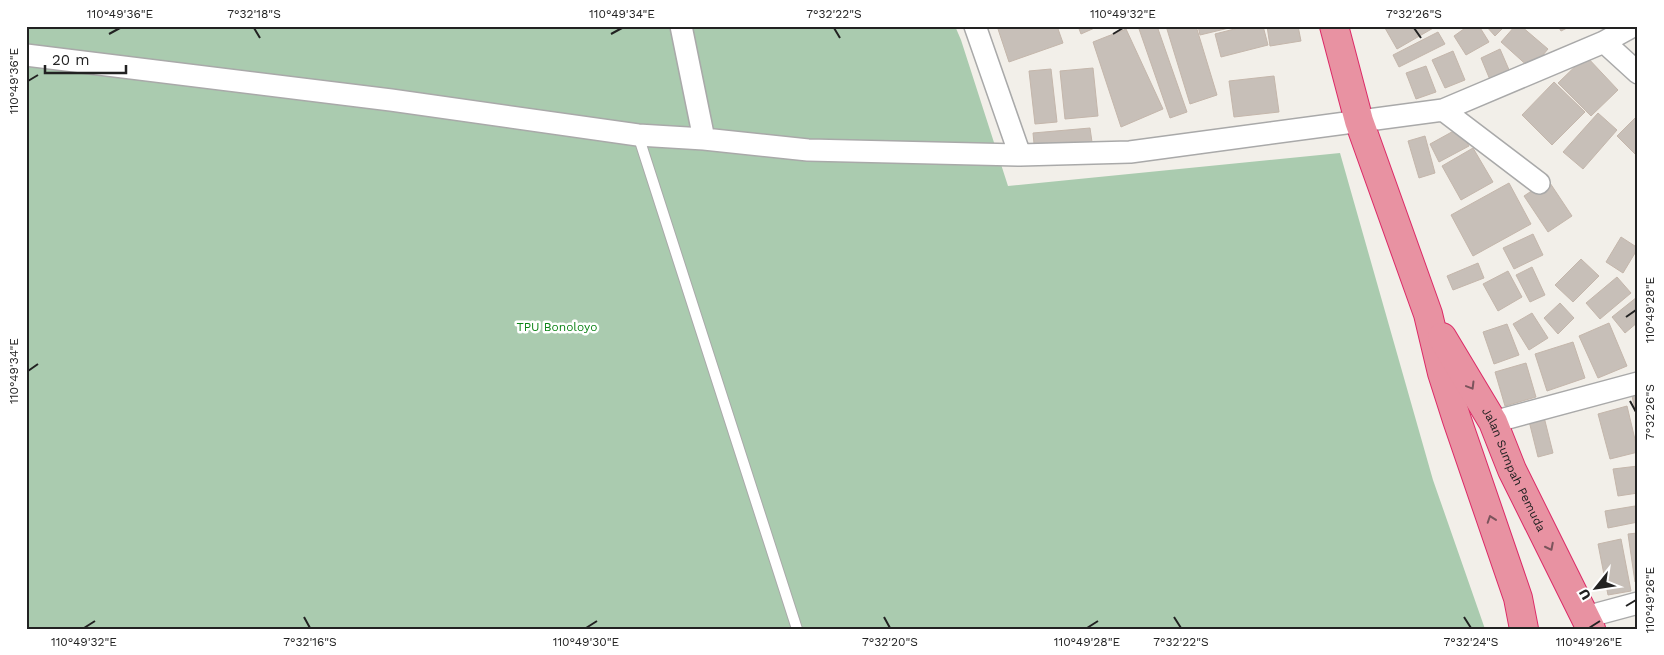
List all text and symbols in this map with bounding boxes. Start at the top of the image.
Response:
text: 110°49'36"E [87,7,154,21]
text: 7°32'18"S [227,7,281,21]
text: 110°49'34"E [589,7,655,21]
text: 7°32'22"S [806,7,862,21]
text: 110°49'32"E [1090,7,1156,21]
text: 7°32'26"S [1386,7,1442,21]
scale bar [45,42,126,74]
text: 110°49'36"E [7,47,21,114]
text: 20 m [52,51,90,69]
text: 110°49'28"E [1643,276,1657,343]
park label: TPU Bonoloyo [517,320,597,334]
text: 110°49'34"E [7,338,21,404]
one-way arrow [1465,380,1475,389]
text: 7°32'26"S [1643,384,1657,440]
street label: Jalan Sumpah Pemuda [1479,405,1549,534]
one-way arrow [1487,515,1497,523]
one-way arrow [1544,542,1554,551]
north arrow [1572,562,1622,612]
text: 110°49'26"E [1643,566,1657,633]
text: U [1575,586,1594,603]
text: 110°49'32"E [51,635,117,649]
text: 7°32'16"S [283,635,337,649]
text: 110°49'30"E [553,635,620,649]
text: 7°32'20"S [862,635,918,649]
text: 110°49'28"E [1054,635,1121,649]
text: 7°32'22"S [1153,635,1209,649]
text: 7°32'24"S [1444,635,1498,649]
text: 110°49'26"E [1556,635,1623,649]

